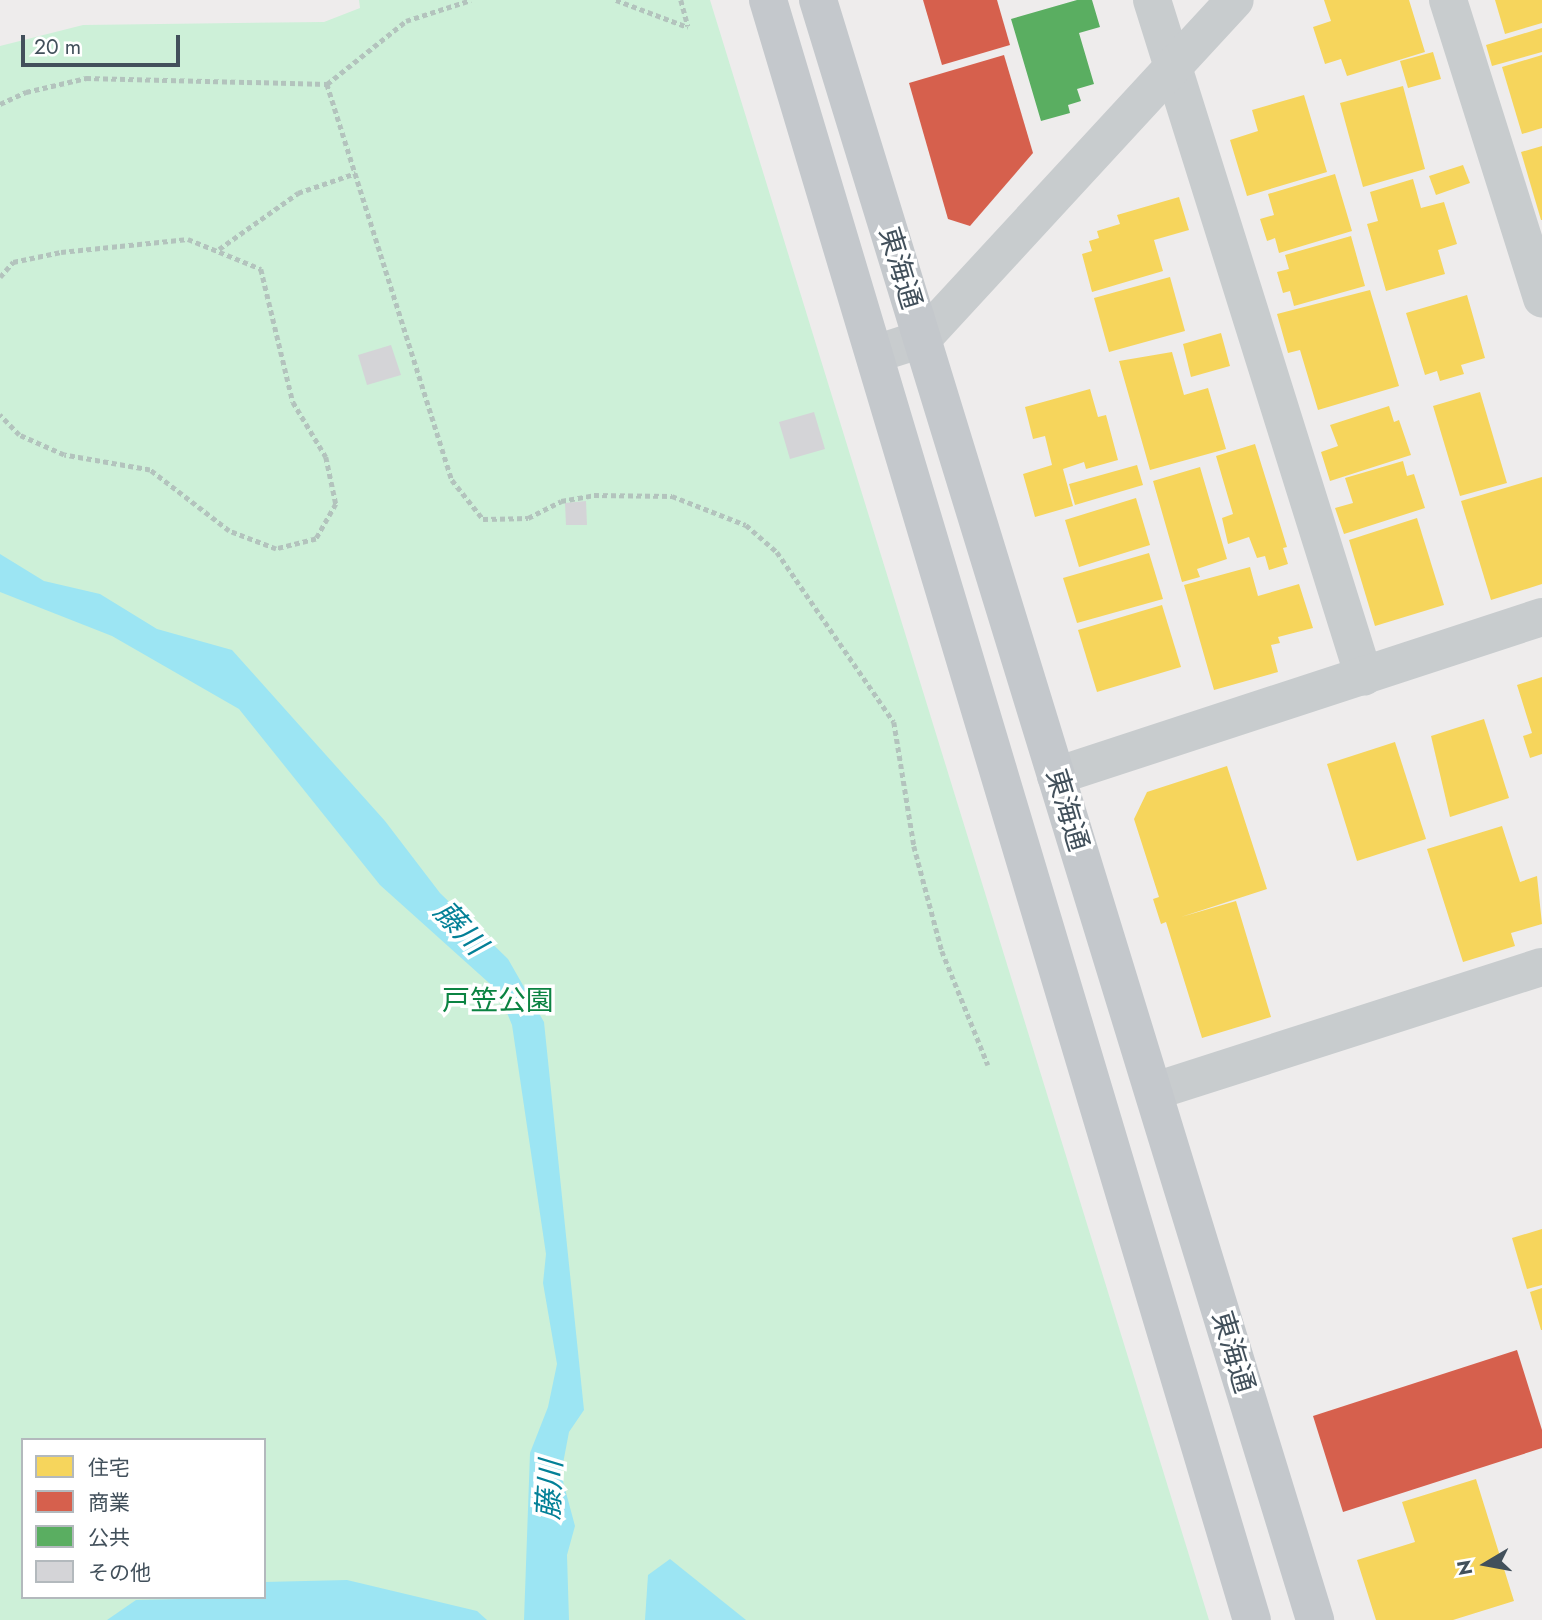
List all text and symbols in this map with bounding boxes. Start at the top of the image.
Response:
scale bar [24,21,184,65]
text: 20 m [34,32,81,62]
street label: 東海通 [872,223,928,313]
street label: 東海通 [1039,765,1095,855]
water label: 藤川 [426,894,494,962]
park label: 戸笠公園 [442,984,554,1018]
street label: 東海通 [1205,1307,1261,1397]
legend [21,1438,266,1599]
text: 住宅 [88,1453,130,1483]
water label: 藤川 [530,1459,570,1521]
text: 商業 [88,1488,130,1518]
text: 公共 [88,1523,130,1553]
north arrow [1451,1529,1521,1599]
text: その他 [88,1558,151,1588]
text: N [1450,1558,1479,1578]

